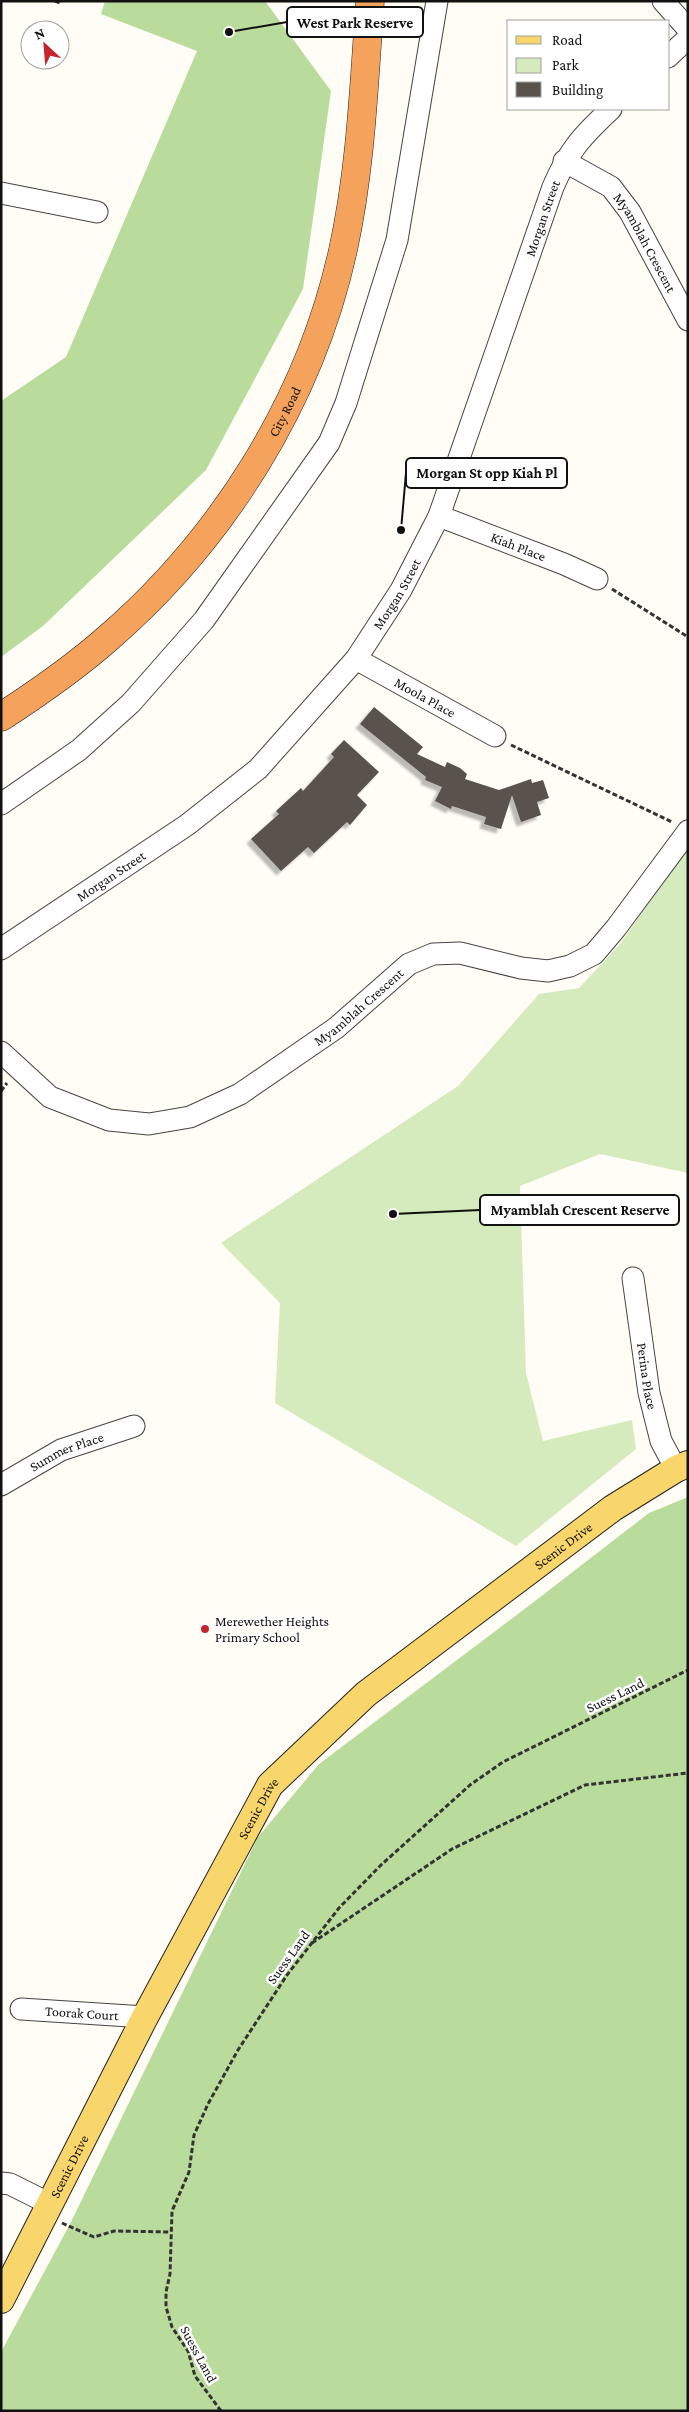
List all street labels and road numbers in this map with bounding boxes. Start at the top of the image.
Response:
street label: Morgan Street [522,177,563,258]
street label: Myamblah Crescent [610,190,680,295]
street label: City Road [265,384,304,440]
street label: Kiah Place [489,529,548,564]
street label: Morgan Street [369,556,424,632]
street label: Moola Place [392,674,458,721]
street label: Morgan Street [73,847,149,904]
street label: Myamblah Crescent [311,965,407,1049]
street label: Perina Place [634,1342,661,1411]
street label: Summer Place [27,1429,106,1475]
street label: Scenic Drive [531,1519,595,1573]
street label: Suess Land [584,1674,647,1716]
street label: Scenic Drive [234,1774,281,1842]
street label: Suess Land [263,1927,313,1987]
street label: Toorak Court [45,2003,120,2023]
street label: Scenic Drive [46,2132,92,2201]
street label: Suess Land [177,2323,221,2386]

